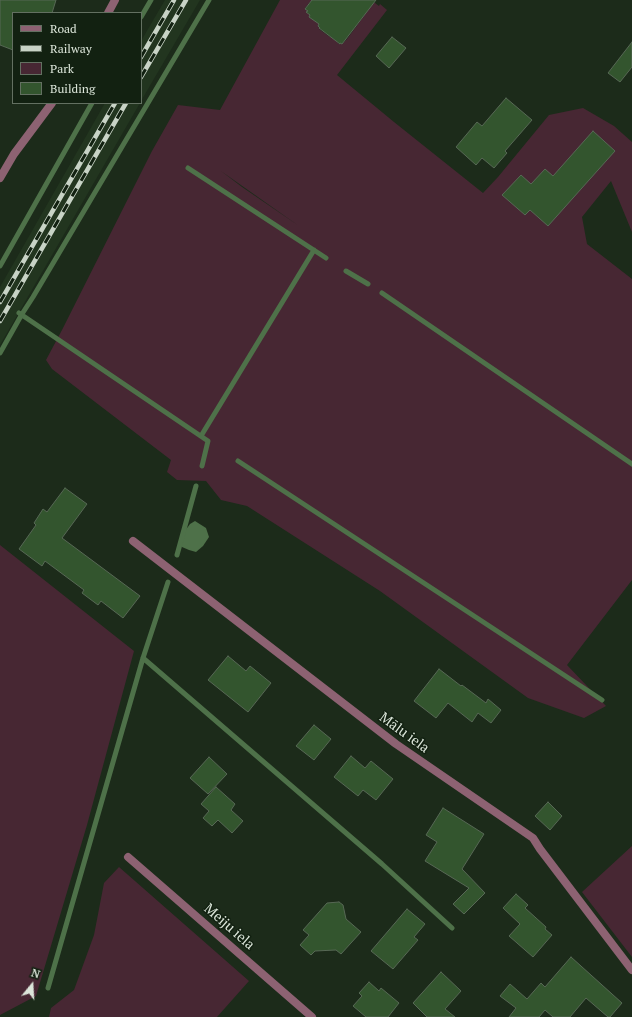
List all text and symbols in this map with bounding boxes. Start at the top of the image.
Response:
legend [12,12,142,104]
text: Road [50,21,77,36]
text: Railway [50,41,92,56]
text: Park [50,61,74,76]
text: Building [50,81,95,96]
street label: Mālu iela [376,709,432,757]
street label: Meiju iela [200,901,258,953]
north arrow [12,965,52,1005]
text: N [30,966,42,982]

